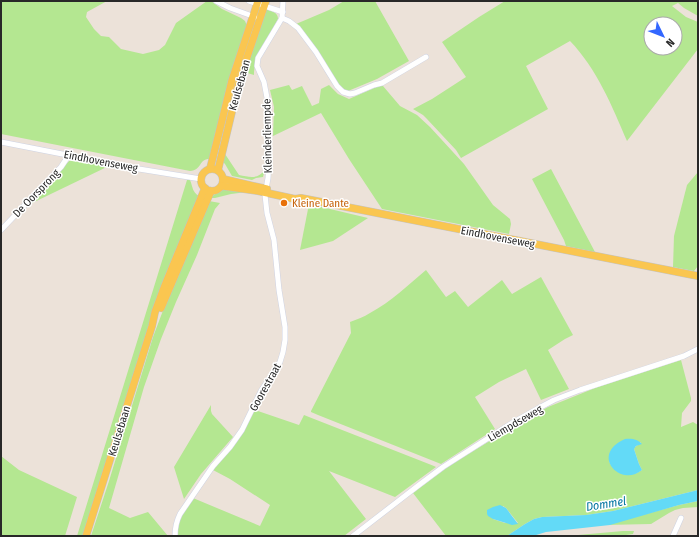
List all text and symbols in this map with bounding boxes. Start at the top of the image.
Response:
north arrow [643,16,683,56]
text: N [663,36,677,49]
street label: Keulsebaan [226,58,253,112]
street label: Kleinderliempde [260,99,275,173]
street label: Eindhovenseweg [63,148,140,175]
street label: De Oorsprong [10,166,63,220]
place label: Kleine Dante [292,197,349,210]
marker: Kleine Dante [279,198,289,208]
street label: Eindhovenseweg [460,224,537,251]
street label: Goorestraat [247,361,284,414]
street label: Liempdseweg [485,402,546,444]
street label: Keulsebaan [106,404,133,458]
water label: Dommel [585,494,627,514]

